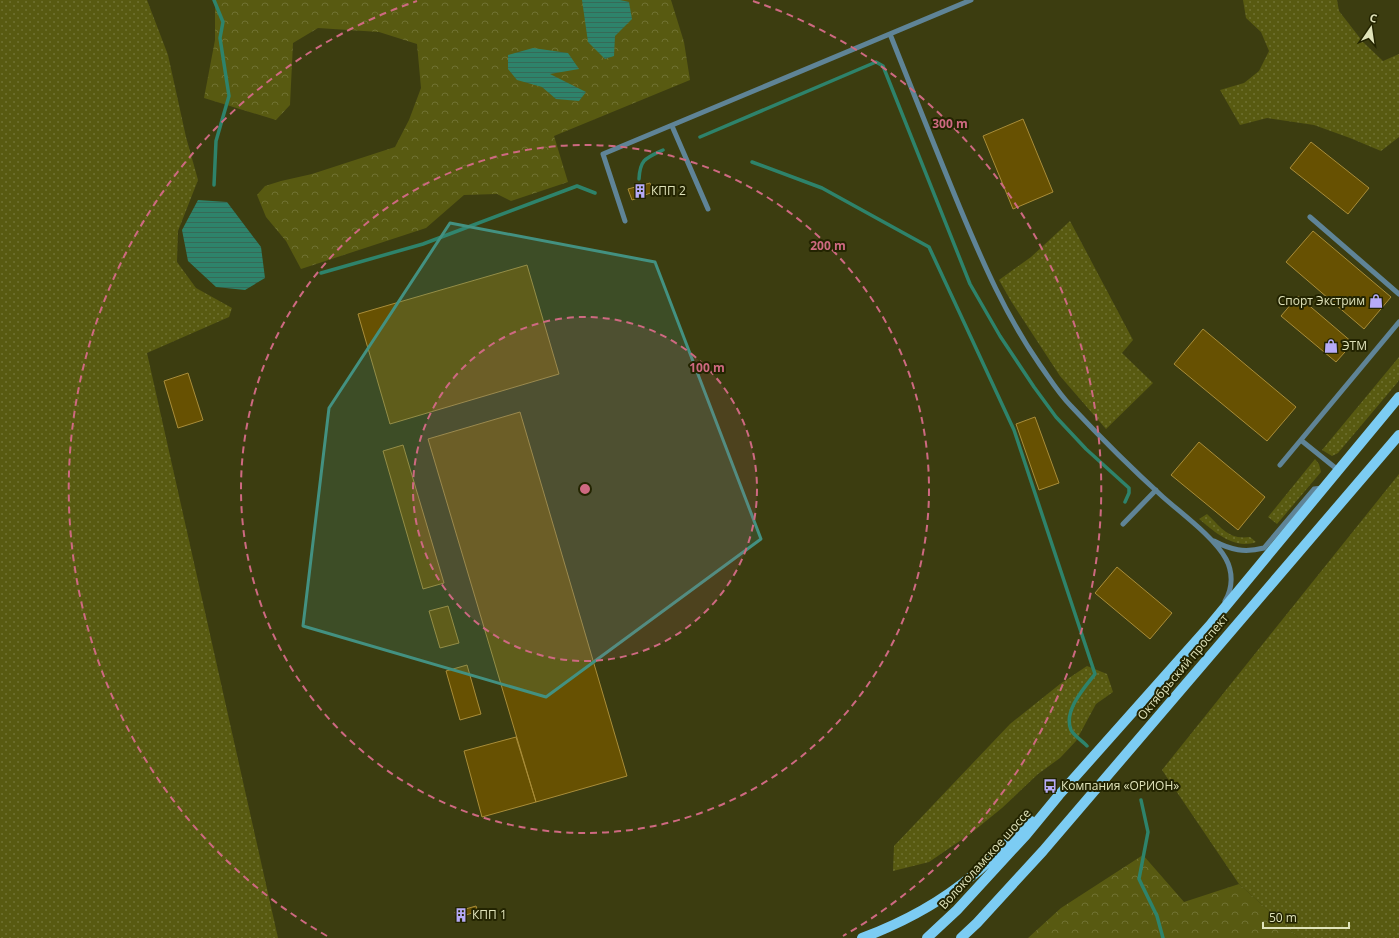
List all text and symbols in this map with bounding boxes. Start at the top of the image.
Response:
north arrow [1351,8,1391,48]
text: С [1368,10,1378,26]
text: 300 m [932,115,968,132]
place label: КПП 2 [651,182,686,199]
building icon: КПП 2 [632,183,648,199]
text: 200 m [810,237,846,254]
place label: Спорт Экстрим [1278,292,1365,309]
shop icon: Спорт Экстрим [1368,293,1384,309]
place label: ЭТМ [1342,337,1367,354]
shop icon: ЭТМ [1323,338,1339,354]
text: 100 m [689,359,725,376]
centre of rings [578,482,592,496]
street label: Октябрьский проспект [1133,610,1232,723]
place label: Компания «ОРИОН» [1061,777,1179,794]
bus stop icon: Компания «ОРИОН» [1042,778,1058,794]
street label: Волоколамское шоссе [935,804,1035,913]
scale bar [1263,904,1349,930]
place label: КПП 1 [472,906,507,923]
building icon: КПП 1 [453,907,469,923]
text: 50 m [1269,909,1297,926]

